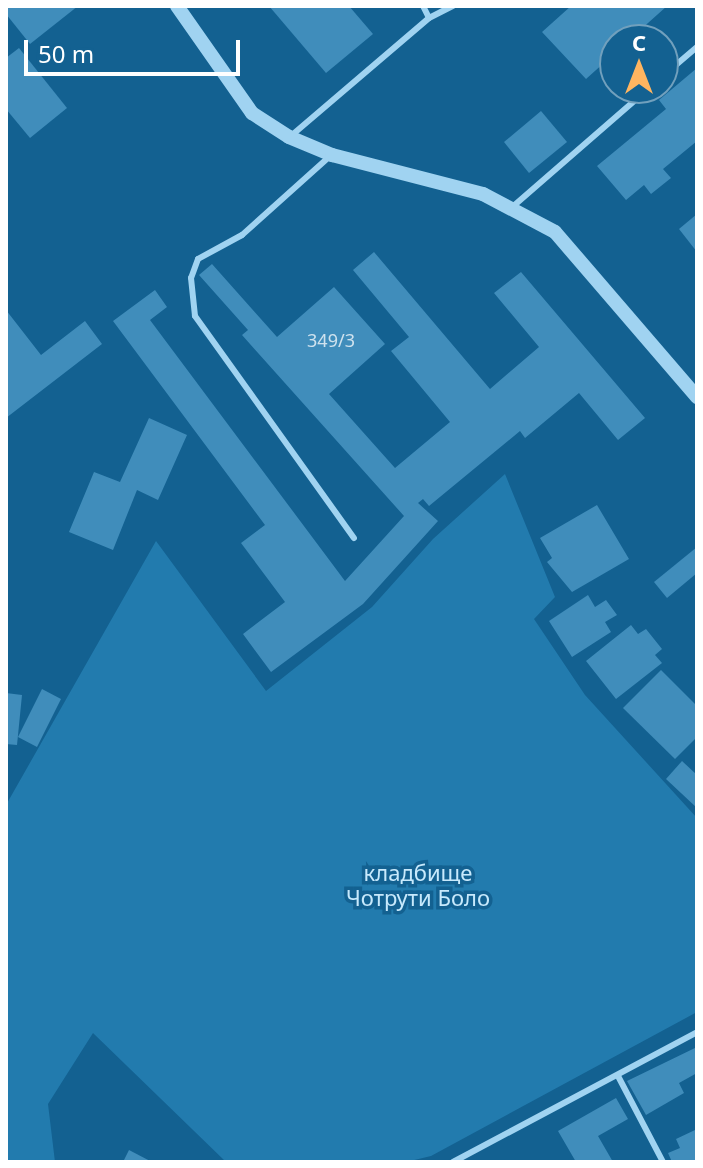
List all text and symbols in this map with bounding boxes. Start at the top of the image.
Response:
scale bar [28,24,244,74]
north arrow [599,24,679,104]
text: С [632,27,646,57]
text: 50 m [38,37,94,70]
house number: 349/3 [307,329,355,351]
park label: кладбище Чотрути Боло [346,859,490,910]

